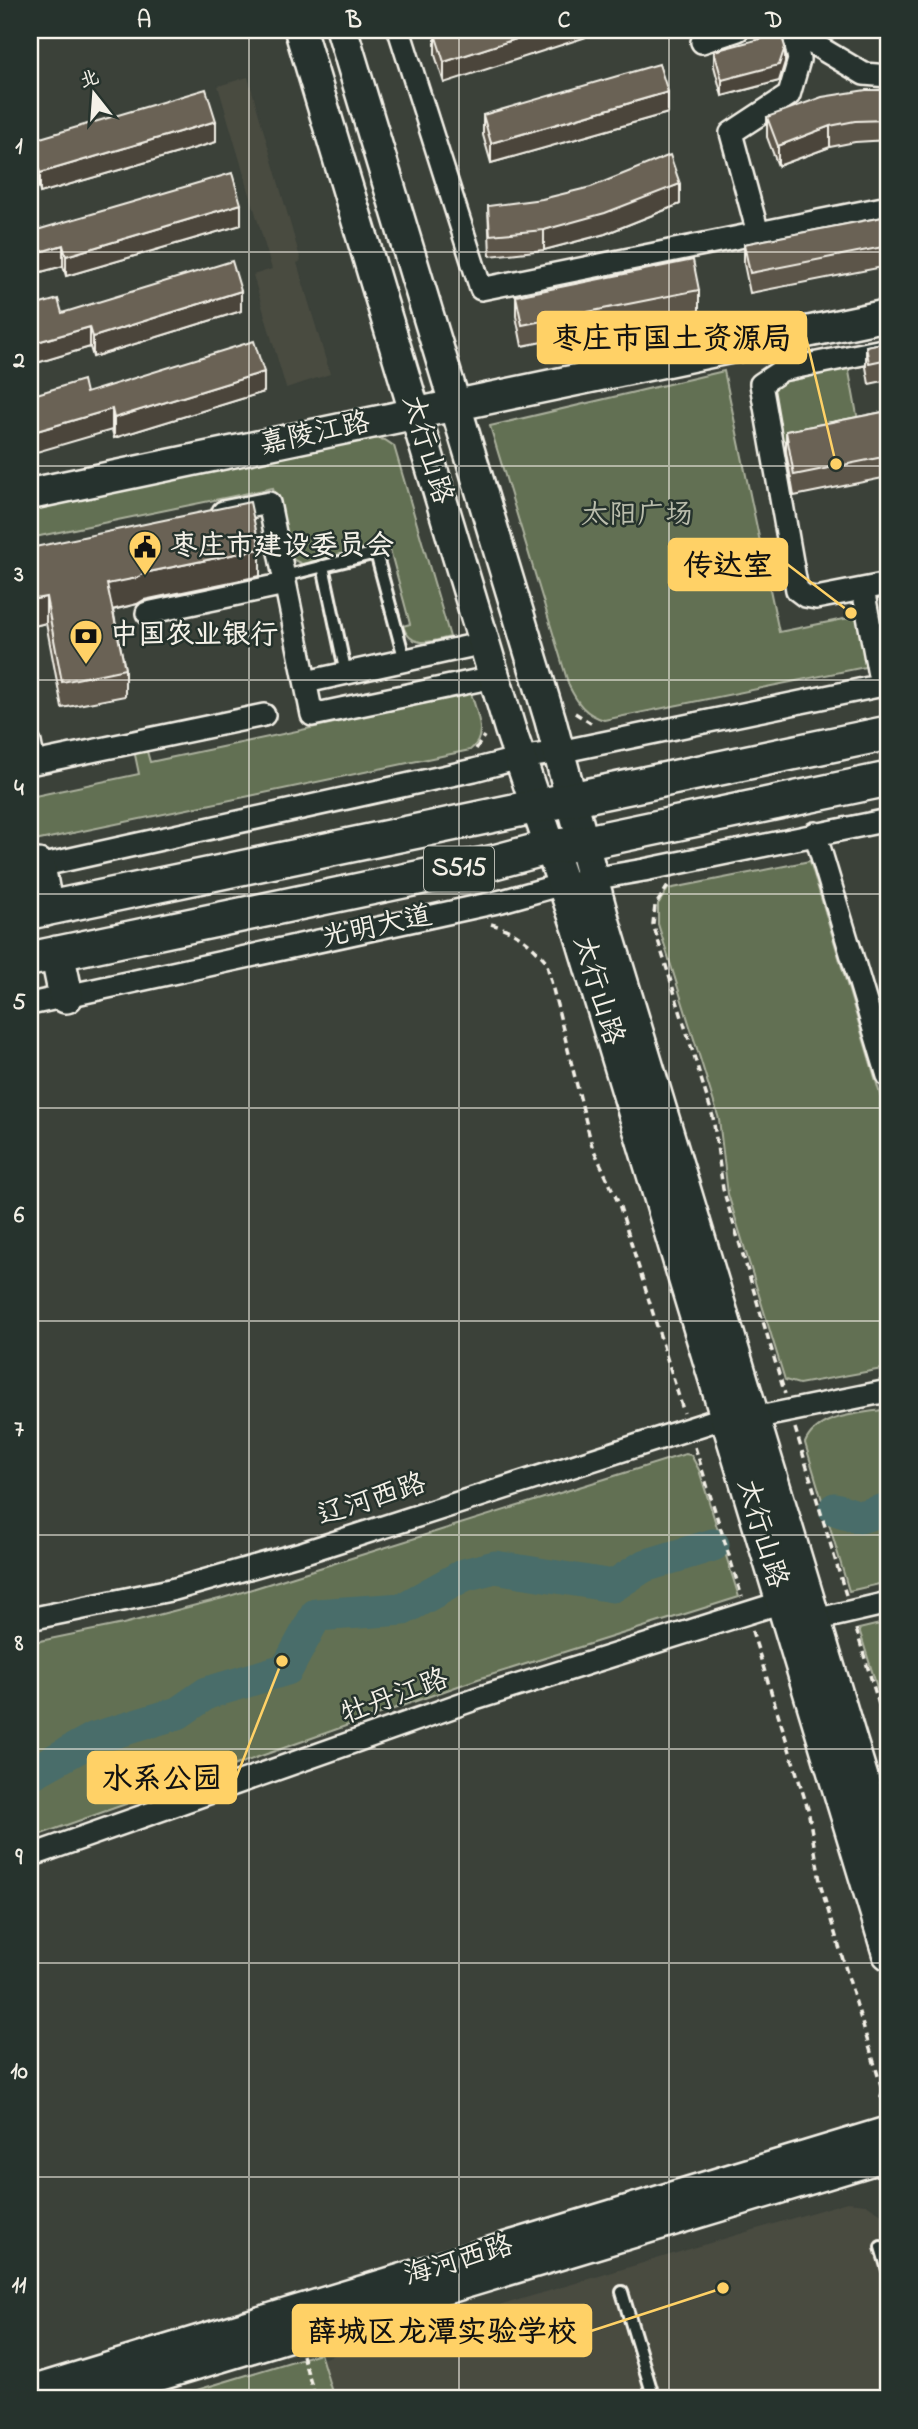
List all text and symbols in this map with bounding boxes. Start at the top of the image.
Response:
text: A [137,5,151,38]
text: B [345,5,362,38]
text: C [558,5,571,38]
text: D [765,5,782,38]
north arrow [60,60,130,130]
text: 北 [77,64,103,96]
text: 1 [15,131,23,164]
callout: 枣庄市国土资源局 [538,312,806,363]
text: 枣庄市国土资源局 [552,319,792,363]
text: 2 [12,345,25,378]
street label: 太行山路 [390,390,462,510]
street label: 嘉陵江路 [256,403,374,467]
park label: 太阳广场 [581,496,693,537]
place label: 枣庄市建设委员会 [170,527,394,568]
public building icon: 枣庄市建设委员会 [126,528,164,577]
callout: 传达室 [669,539,787,590]
text: 传达室 [683,546,773,590]
text: 3 [13,559,24,592]
place label: 中国农业银行 [110,616,278,657]
bank icon: 中国农业银行 [67,617,105,666]
text: 4 [14,773,24,806]
road number: S515 [424,846,494,891]
street label: 光明大道 [318,896,436,960]
street label: 太行山路 [561,931,633,1051]
text: 5 [12,987,26,1020]
text: 6 [14,1200,25,1233]
text: 7 [14,1414,24,1447]
street label: 辽河西路 [312,1464,432,1538]
street label: 太行山路 [725,1474,797,1594]
text: 8 [14,1628,24,1661]
street label: 牡丹江路 [335,1660,455,1736]
callout: 水系公园 [88,1752,236,1803]
text: 水系公园 [102,1759,222,1803]
text: 9 [15,1842,24,1875]
text: 10 [10,2056,28,2089]
street label: 海河西路 [399,2226,519,2298]
text: 11 [12,2270,27,2303]
callout: 薛城区龙潭实验学校 [293,2305,591,2356]
text: 薛城区龙潭实验学校 [307,2312,577,2356]

